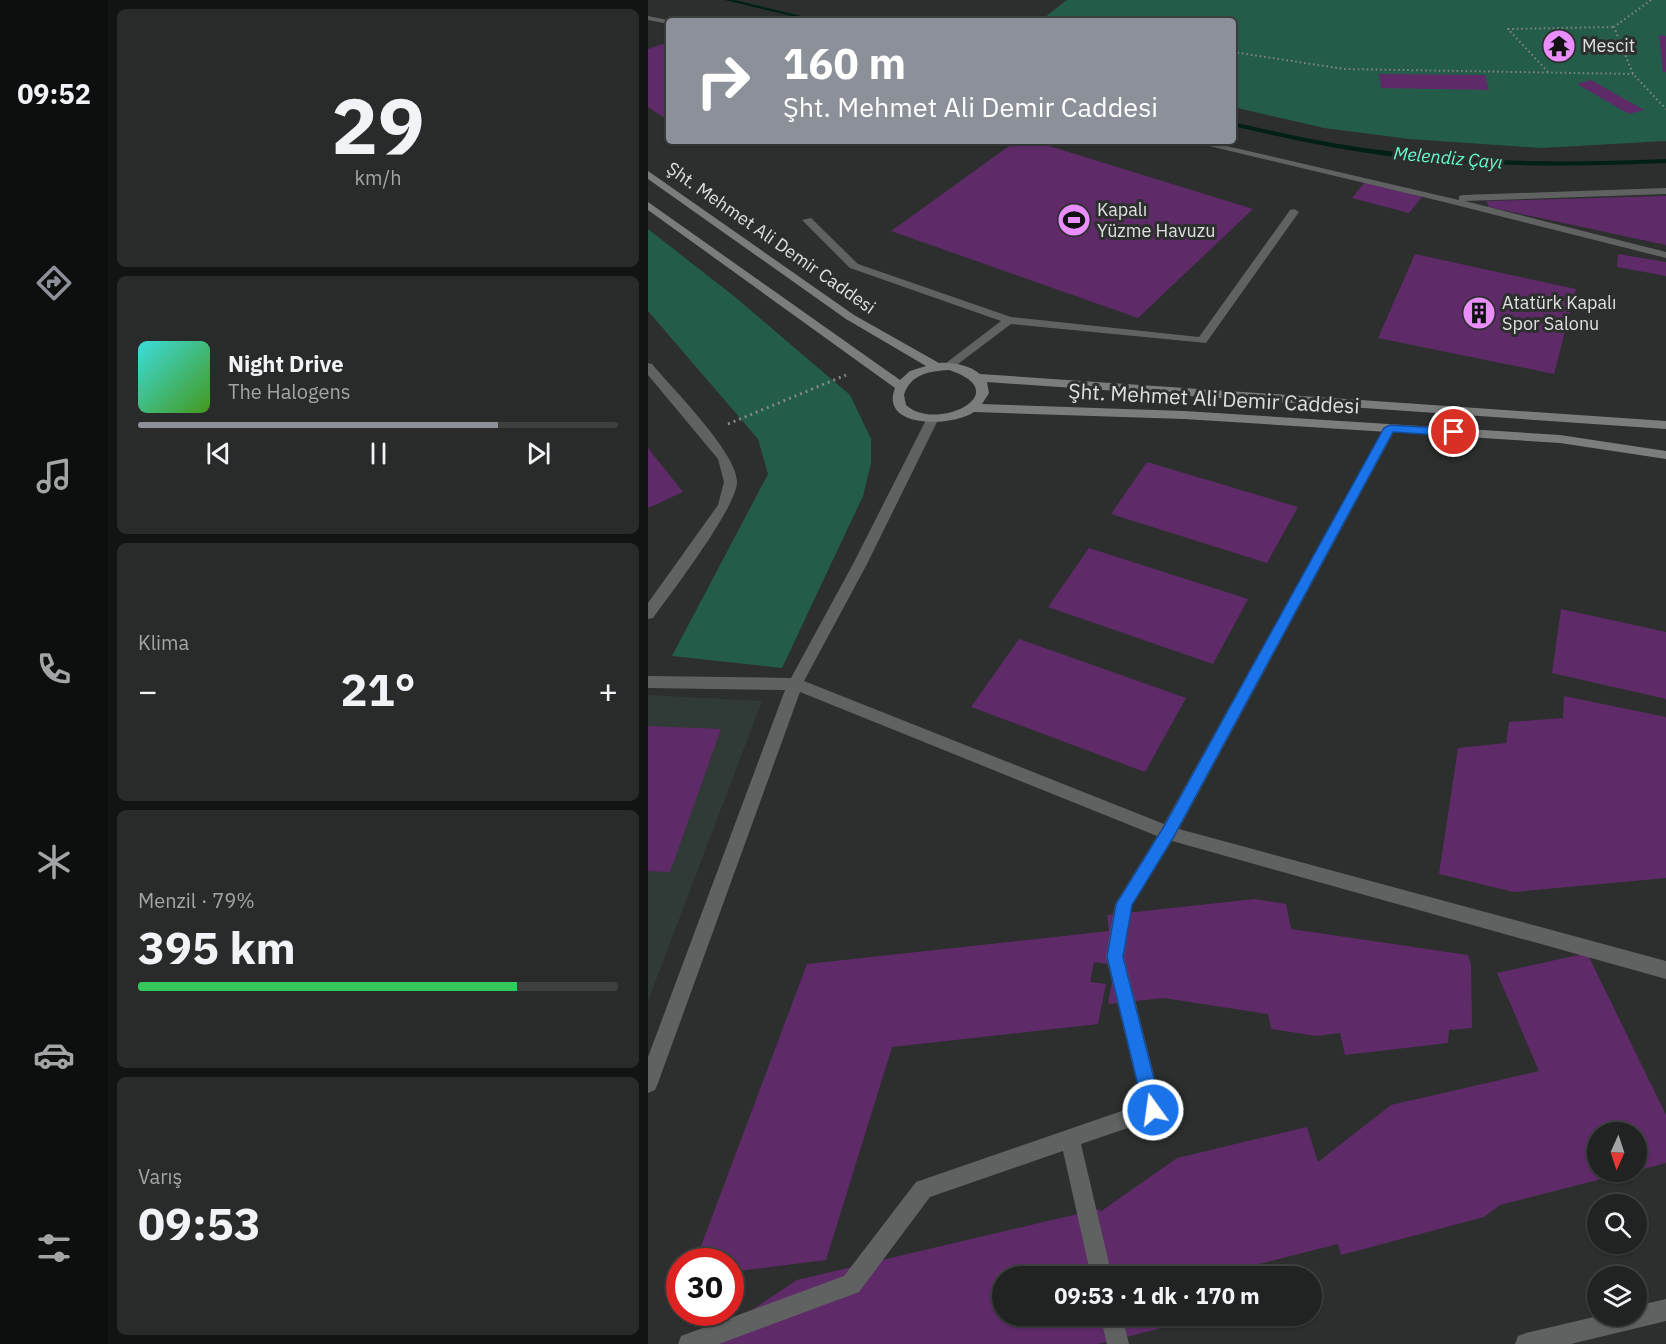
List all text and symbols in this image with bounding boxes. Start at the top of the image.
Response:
temple icon: Mescit [1541,28,1577,64]
place label: Mescit [1582,34,1635,57]
text: 160 m [783,36,906,91]
icon: right [684,42,762,120]
text: 29 [331,74,425,175]
text: 09:52 [17,76,91,111]
text: Şht. Mehmet Ali Demir Caddesi [783,89,1158,124]
water label: Melendiz Çayı [1392,141,1504,174]
street label: Şht. Mehmet Ali Demir Caddesi [662,156,880,319]
text: km/h [354,164,402,191]
place label: Kapalı Yüzme Havuzu [1097,198,1215,242]
sports icon: Kapalı Yüzme Havuzu [1056,202,1092,238]
icon: directions [33,262,75,304]
place label: Atatürk Kapalı Spor Salonu [1502,291,1616,335]
building icon: Atatürk Kapalı Spor Salonu [1461,295,1497,331]
text: Night Drive [228,349,344,378]
street label: Şht. Mehmet Ali Demir Caddesi [1068,376,1360,420]
text: The Halogens [228,378,350,405]
pin [1428,406,1479,457]
icon: arrive [1437,415,1470,448]
icon: previous [202,437,235,470]
icon: pause [362,437,395,470]
icon: next [522,437,555,470]
icon: music [33,455,75,497]
text: Klima [138,629,189,656]
icon: phone [33,648,75,690]
text: 21° [340,660,416,718]
text: − [138,669,158,712]
text: + [598,669,618,712]
icon: climate [33,841,75,883]
text: Menzil · 79% [138,887,255,914]
text: 395 km [138,918,296,976]
icon: car [33,1034,75,1076]
position arrow [1121,1078,1185,1142]
north arrow [1587,1122,1647,1182]
map controls [1587,1122,1647,1326]
text: Varış [138,1163,182,1190]
text: 09:53 [138,1194,261,1252]
button: search [1587,1194,1647,1254]
icon: filters [33,1227,75,1269]
speed limit sign: 30 [666,1248,744,1326]
button: layers [1587,1266,1647,1326]
text: 09:53 · 1 dk · 170 m [1054,1281,1260,1310]

